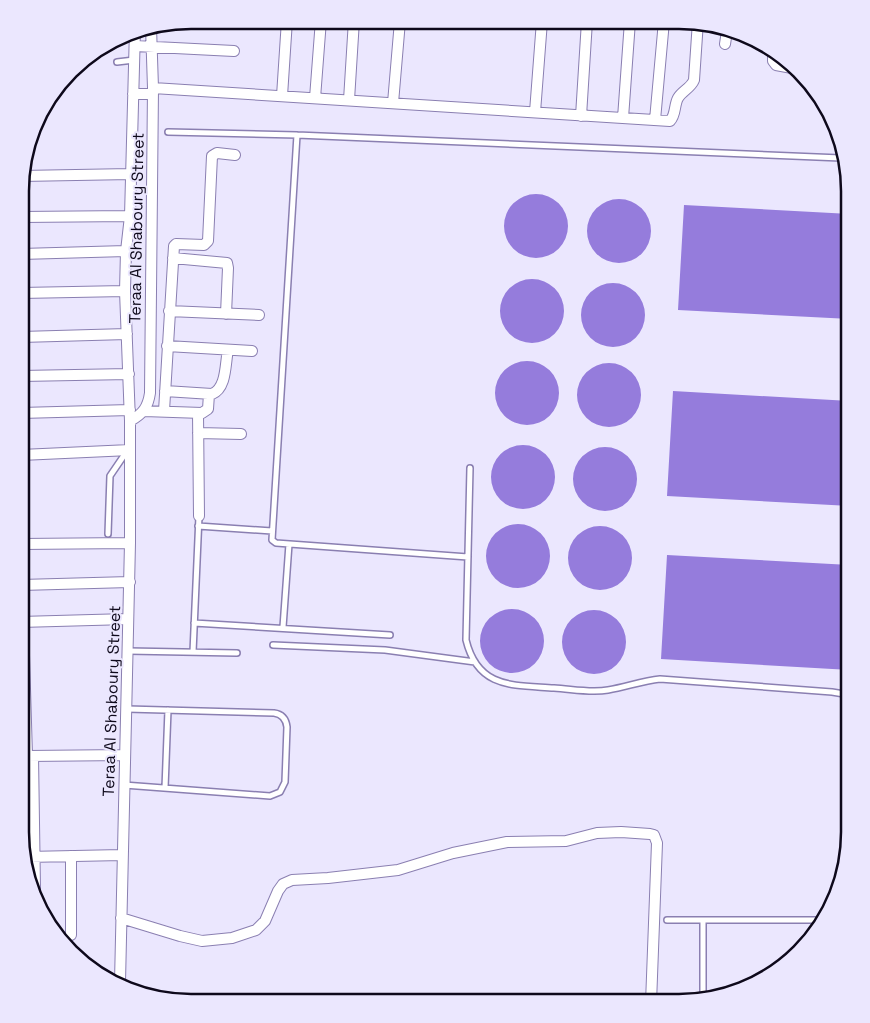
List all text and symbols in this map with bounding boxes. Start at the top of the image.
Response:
street label: Teraa Al Shaboury Street [124,132,149,324]
street label: Teraa Al Shaboury Street [98,605,125,797]

